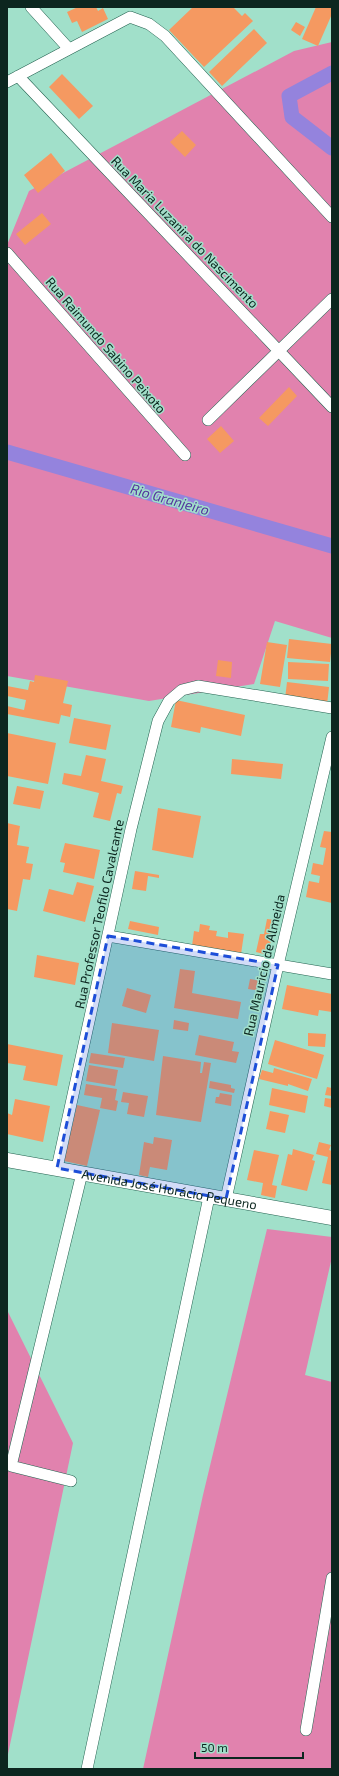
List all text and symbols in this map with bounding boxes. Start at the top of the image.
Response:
street label: Rua Maria Luzanira do Nascimento [108,153,262,311]
street label: Rua Raimundo Sabino Peixoto [43,274,169,416]
water label: Rio Granjeiro [129,480,211,518]
street label: Rua Professor Teofilo Cavalcante [71,818,127,1010]
street label: Rua Mauricio de Almeida [240,893,288,1037]
street label: Avenida José Horácio Pequeno [81,1166,258,1212]
scale bar [195,1734,303,1760]
text: 50 m [201,1740,228,1754]

